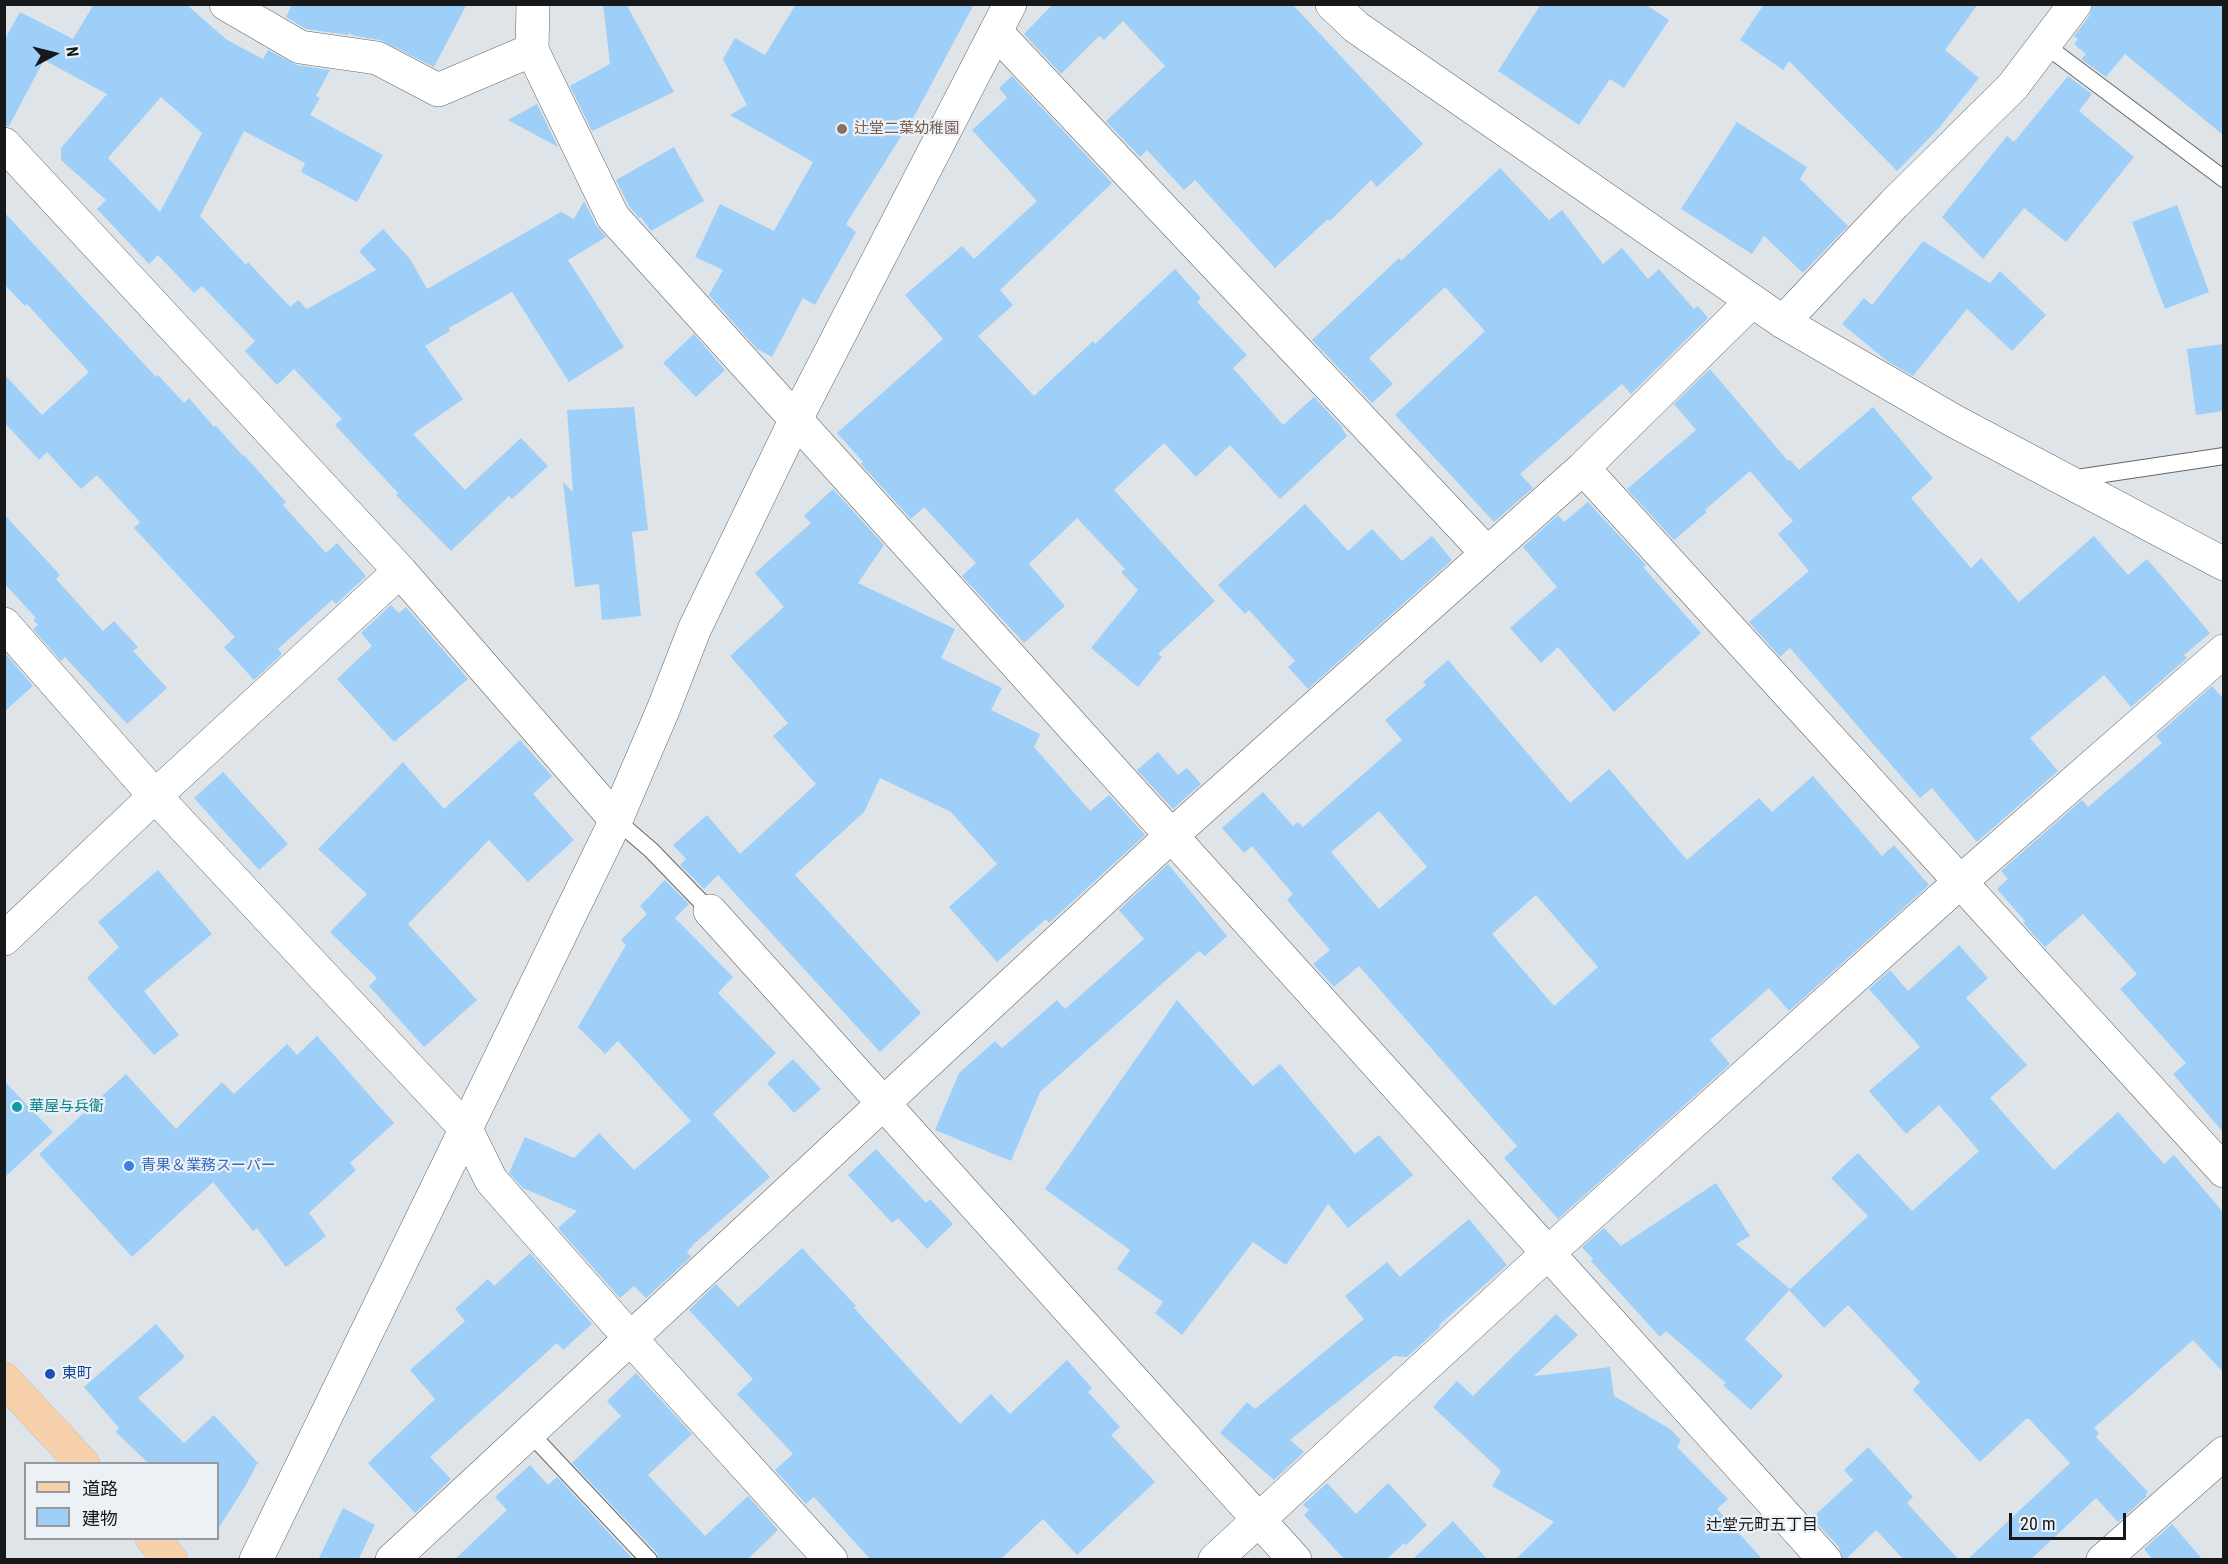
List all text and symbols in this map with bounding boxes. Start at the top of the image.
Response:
north arrow [24,24,84,84]
text: N [62,46,82,58]
place label: 辻堂二葉幼稚園 [854,120,959,138]
marker: 辻堂二葉幼稚園 [835,122,849,136]
place label: 華屋与兵衛 [29,1098,104,1116]
marker: 華屋与兵衛 [10,1100,24,1114]
place label: 青果＆業務スーパー [141,1157,276,1175]
marker: 青果＆業務スーパー [122,1159,136,1173]
place label: 東町 [62,1365,92,1383]
marker: 東町 [43,1367,57,1381]
legend [24,1462,219,1540]
text: 道路 [82,1478,118,1499]
scale bar [2012,1501,2129,1539]
text: 建物 [82,1508,118,1529]
text: 20 m [2020,1513,2055,1534]
district label: 辻堂元町五丁目 [1706,1516,1818,1536]

